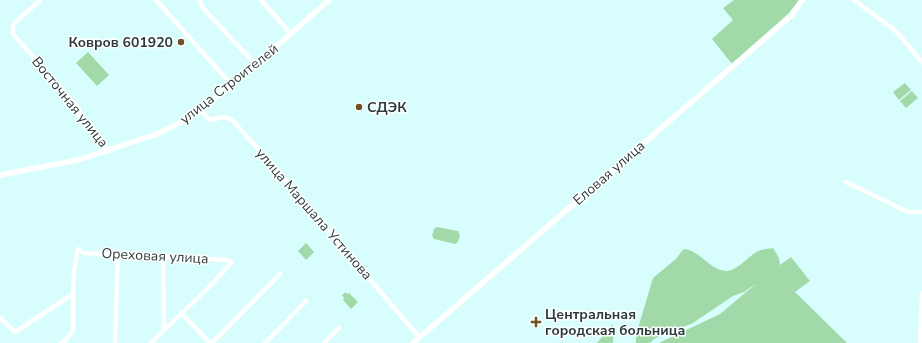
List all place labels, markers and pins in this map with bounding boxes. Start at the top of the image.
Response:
place label: Ковров 601920 [68,33,173,52]
marker: Ковров 601920 [176,37,186,47]
place label: СДЭК [367,98,407,117]
marker: СДЭК [354,102,364,112]
place label: Центральная городская больница [545,305,685,340]
marker: Центральная городская больница [530,316,542,328]

